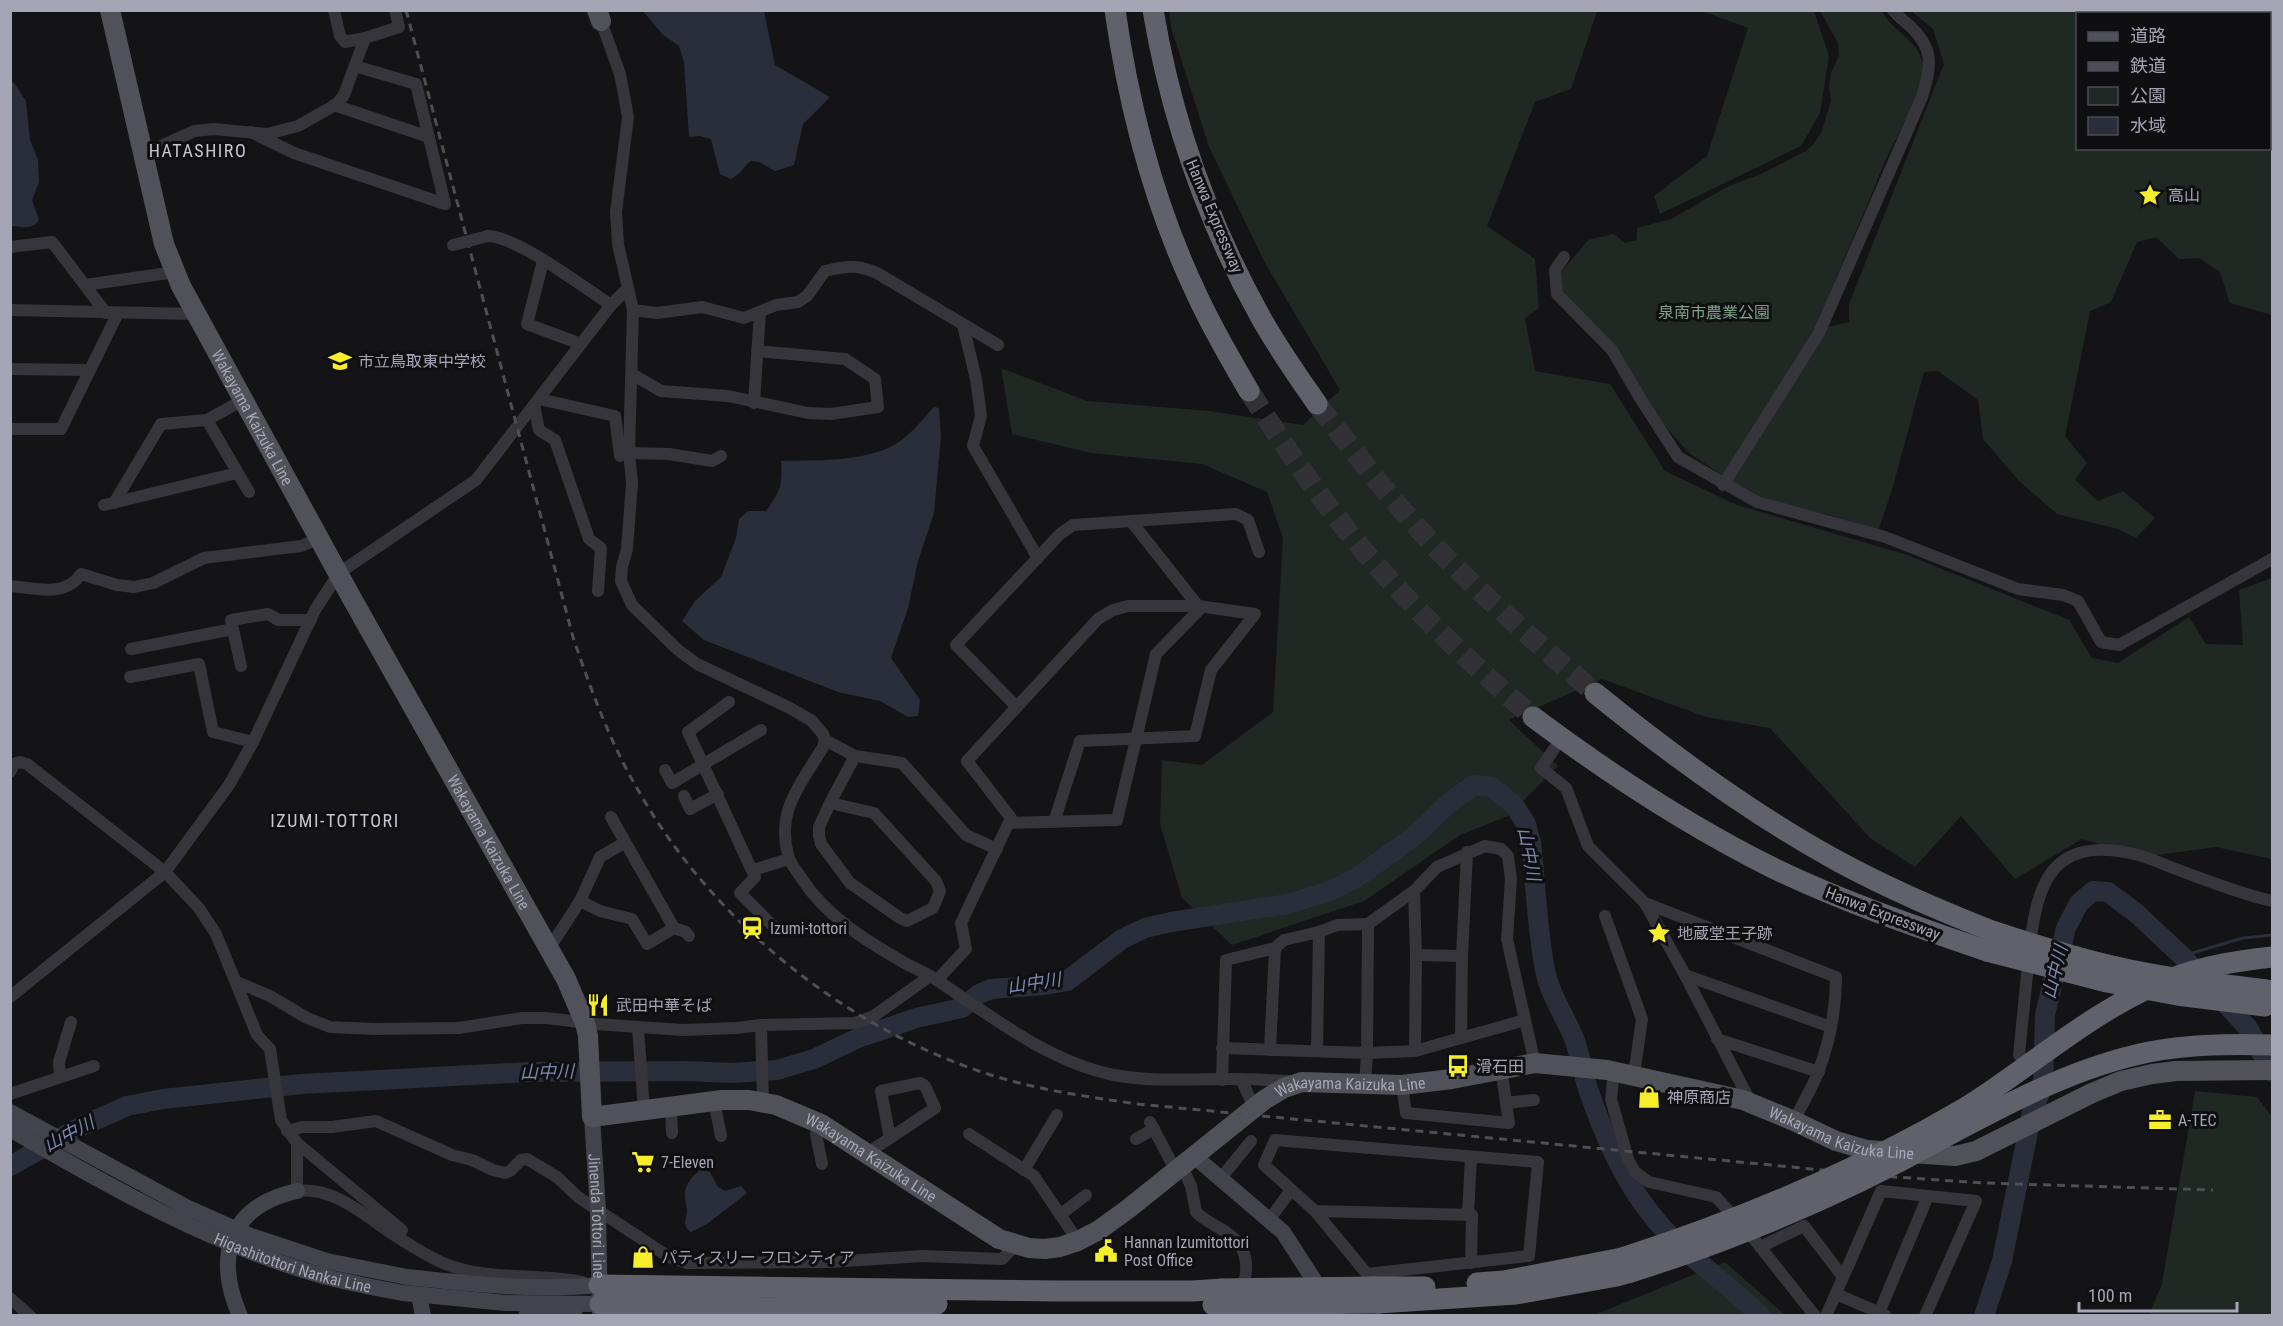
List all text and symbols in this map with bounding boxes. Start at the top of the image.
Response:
legend [2076,12,2271,150]
text: 道路 [2130,25,2166,46]
text: 鉄道 [2130,55,2166,76]
text: 公園 [2130,85,2166,106]
text: 水域 [2130,115,2166,136]
district label: HATASHIRO [149,140,247,161]
street label: Hanwa Expressway [1182,157,1247,276]
place icon: 高山 [2137,182,2163,208]
place label: 高山 [2168,186,2200,205]
park label: 泉南市農業公園 [1658,303,1770,322]
street label: Wakayama Kaizuka Line [208,346,297,489]
school or university icon: 市立鳥取東中学校 [327,348,353,374]
place label: 市立鳥取東中学校 [358,352,486,371]
street label: Wakayama Kaizuka Line [443,771,534,913]
district label: IZUMI-TOTTORI [270,810,400,831]
water label: 山中川 [1514,825,1545,884]
street label: Hanwa Expressway [1823,883,1943,944]
station icon: Izumi-tottori [739,915,765,941]
place label: Izumi-tottori [770,919,847,938]
place icon: 地蔵堂王子跡 [1646,920,1672,946]
place label: 地蔵堂王子跡 [1677,924,1773,943]
water label: 山中川 [2038,941,2072,1001]
water label: 山中川 [1006,968,1064,997]
restaurant icon: 武田中華そば [585,992,611,1018]
place label: 武田中華そば [616,996,712,1015]
bus stop icon: 滑石田 [1445,1053,1471,1079]
place label: 滑石田 [1476,1057,1524,1076]
water label: 山中川 [520,1060,576,1082]
street label: Wakayama Kaizuka Line [1271,1073,1426,1101]
shop icon: 神原商店 [1636,1084,1662,1110]
place label: 神原商店 [1667,1088,1731,1107]
street label: Wakayama Kaizuka Line [1766,1103,1914,1163]
office icon: A-TEC [2147,1107,2173,1133]
street label: Wakayama Kaizuka Line [802,1109,940,1206]
water label: 山中川 [40,1111,99,1156]
place label: A-TEC [2178,1111,2217,1130]
supermarket icon: 7-Eleven [630,1149,656,1175]
street label: Jinenda Tottori Line [584,1153,608,1279]
place label: 7-Eleven [661,1153,714,1172]
street label: Higashitottori Nankai Line [211,1229,373,1297]
place label: Hannan Izumitottori Post Office [1124,1233,1249,1270]
public building icon: Hannan Izumitottori Post Office [1093,1238,1119,1264]
shop icon: パティスリー フロンティア [630,1244,656,1270]
place label: パティスリー フロンティア [661,1248,855,1267]
scale bar [2079,1275,2236,1313]
text: 100 m [2088,1285,2132,1306]

